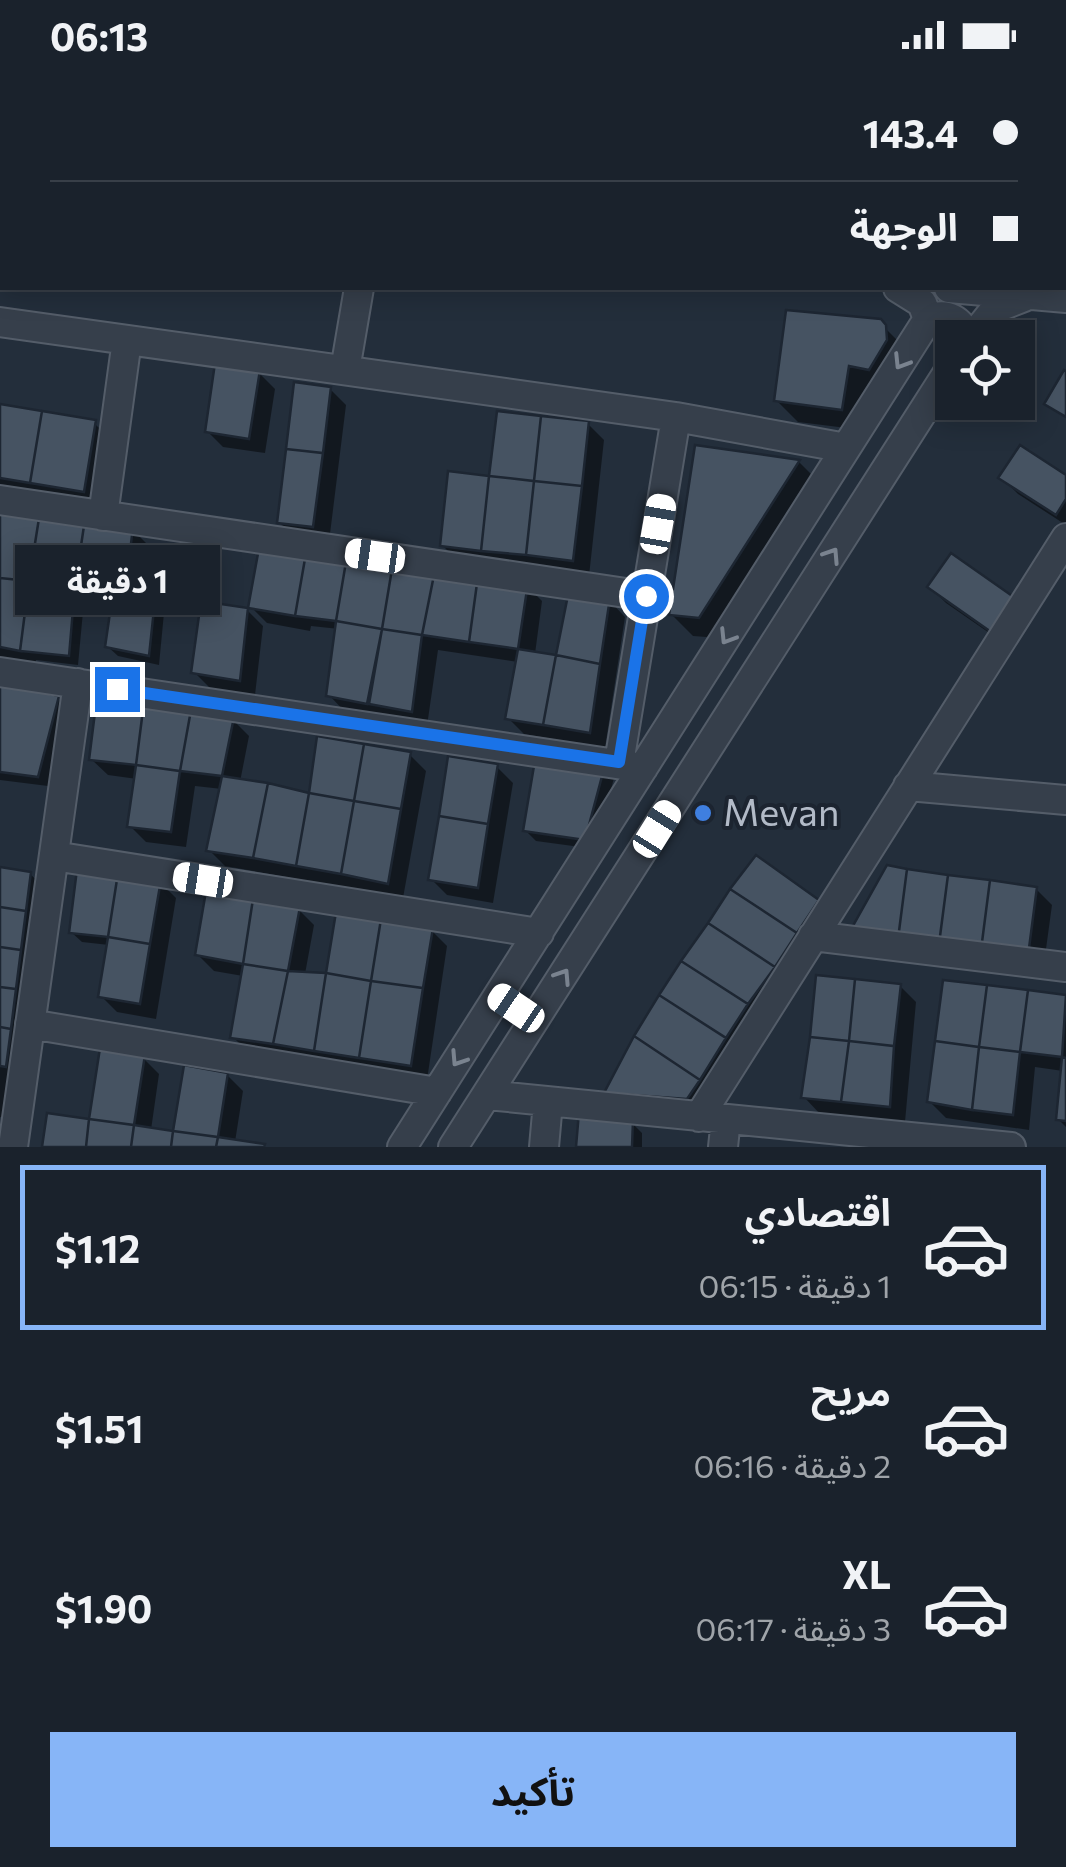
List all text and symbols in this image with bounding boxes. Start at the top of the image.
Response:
text: 06:13 [50,12,148,59]
text: 143.4 [863,109,958,156]
text: الوجهة [850,202,958,249]
map controls [935,320,1035,420]
button: locate [935,320,1035,420]
one-way arrow [894,352,913,370]
car [638,492,678,556]
car [343,537,407,575]
callout: 1 دقيقة [14,544,220,614]
one-way arrow [820,548,839,566]
text: 1 دقيقة [67,560,168,600]
route start [624,574,669,619]
one-way arrow [720,626,739,644]
route end [95,667,140,712]
place label: Mevan [723,787,840,834]
car [628,796,686,862]
marker: Mevan [692,802,714,824]
car [171,860,235,900]
one-way arrow [550,969,569,987]
car [483,979,549,1037]
one-way arrow [452,1048,471,1066]
text: اقتصادي [745,1187,891,1234]
icon: car [921,1203,1011,1293]
text: $1.12 [55,1224,140,1271]
text: 1 دقيقة · 06:15 [699,1265,891,1305]
text: مريح [811,1367,891,1414]
icon: car [921,1383,1011,1473]
text: $1.51 [55,1404,143,1451]
text: 2 دقيقة · 06:16 [693,1445,891,1485]
text: XL [842,1550,891,1597]
icon: car [921,1563,1011,1653]
text: $1.90 [55,1584,152,1631]
text: 3 دقيقة · 06:17 [695,1608,891,1648]
button: تأكيد [50,1732,1016,1847]

